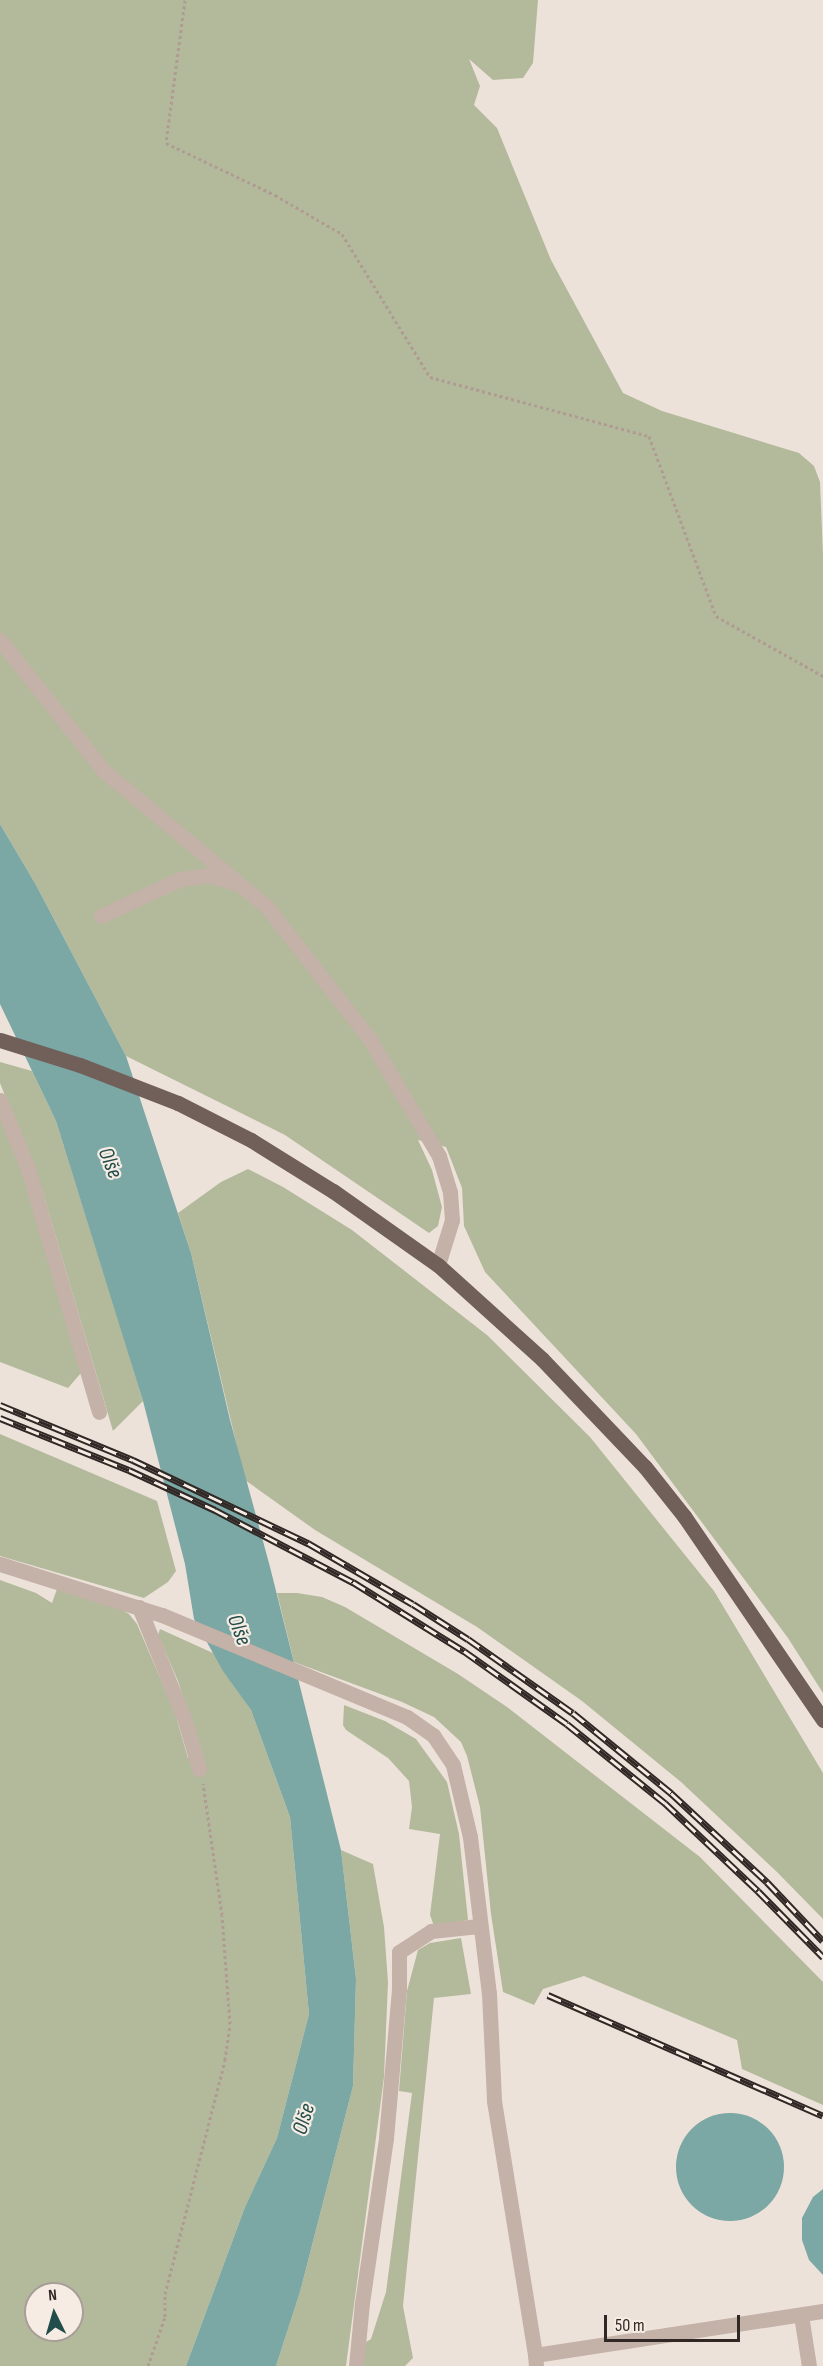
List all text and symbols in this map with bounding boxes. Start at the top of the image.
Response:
water label: Olše [92,1144,128,1182]
water label: Olše [221,1611,257,1649]
water label: Olše [287,2100,321,2138]
north arrow [24,2282,84,2342]
text: N [47,2286,58,2305]
scale bar [607,2303,744,2341]
text: 50 m [615,2315,645,2336]

